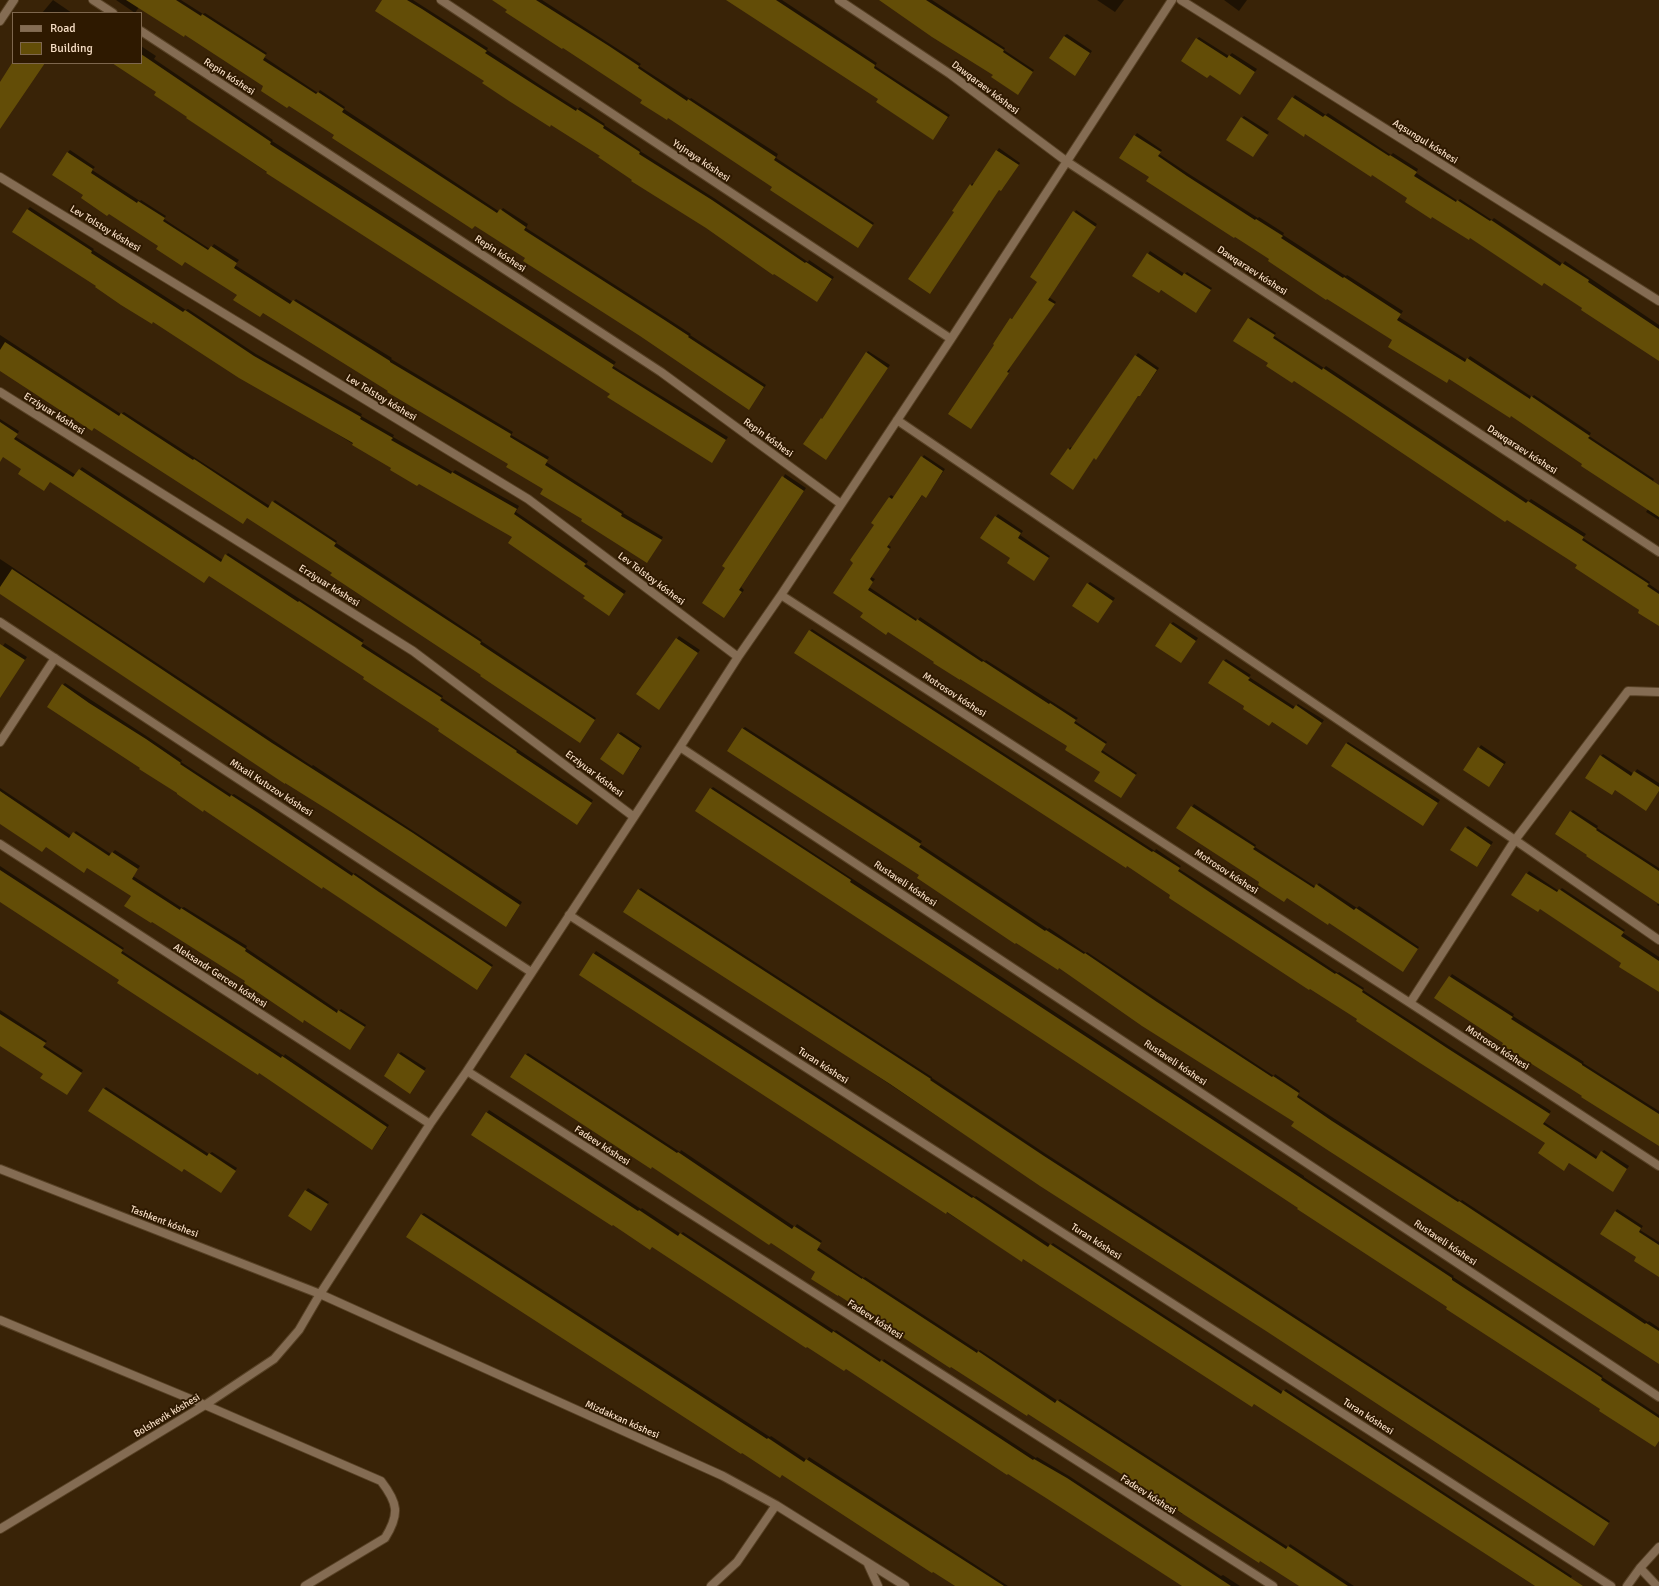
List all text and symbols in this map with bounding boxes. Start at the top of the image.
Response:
legend [12,12,142,64]
text: Road [50,21,76,36]
text: Building [50,41,93,56]
street label: Repin kóshesi [201,56,257,98]
street label: Dawqaraev kóshesi [949,59,1021,117]
street label: Aqsungul kóshesi [1390,117,1460,167]
street label: Yujnaya kóshesi [670,137,732,185]
street label: Lev Tolstoy kóshesi [67,203,143,255]
street label: Repin kóshesi [472,233,528,275]
street label: Dawqaraev kóshesi [1215,244,1289,298]
street label: Lev Tolstoy kóshesi [343,372,419,424]
street label: Erziyuar kóshesi [21,390,87,438]
street label: Repin kóshesi [741,416,795,460]
street label: Dawqaraev kóshesi [1485,423,1559,477]
street label: Lev Tolstoy kóshesi [615,550,687,608]
street label: Erziyuar kóshesi [296,562,362,610]
street label: Motrosov kóshesi [920,670,988,720]
street label: Erziyuar kóshesi [563,748,625,800]
street label: Mixail Kutuzov kóshesi [227,757,315,819]
street label: Motrosov kóshesi [1192,847,1260,897]
street label: Rustaveli kóshesi [871,859,939,909]
street label: Aleksandr Gercen kóshesi [171,941,269,1011]
street label: Motrosov kóshesi [1463,1023,1531,1073]
street label: Rustaveli kóshesi [1141,1038,1209,1088]
street label: Turan kóshesi [795,1045,851,1087]
street label: Fadeev kóshesi [572,1124,632,1168]
street label: Tashkent kóshesi [128,1203,200,1241]
street label: Rustaveli kóshesi [1411,1218,1479,1268]
street label: Turan kóshesi [1068,1221,1124,1263]
street label: Fadeev kóshesi [845,1298,905,1342]
street label: Bolshevik kóshesi [132,1391,202,1441]
street label: Turan kóshesi [1340,1396,1396,1438]
street label: Mizdakxan kóshesi [583,1398,661,1442]
street label: Fadeev kóshesi [1118,1473,1178,1517]

